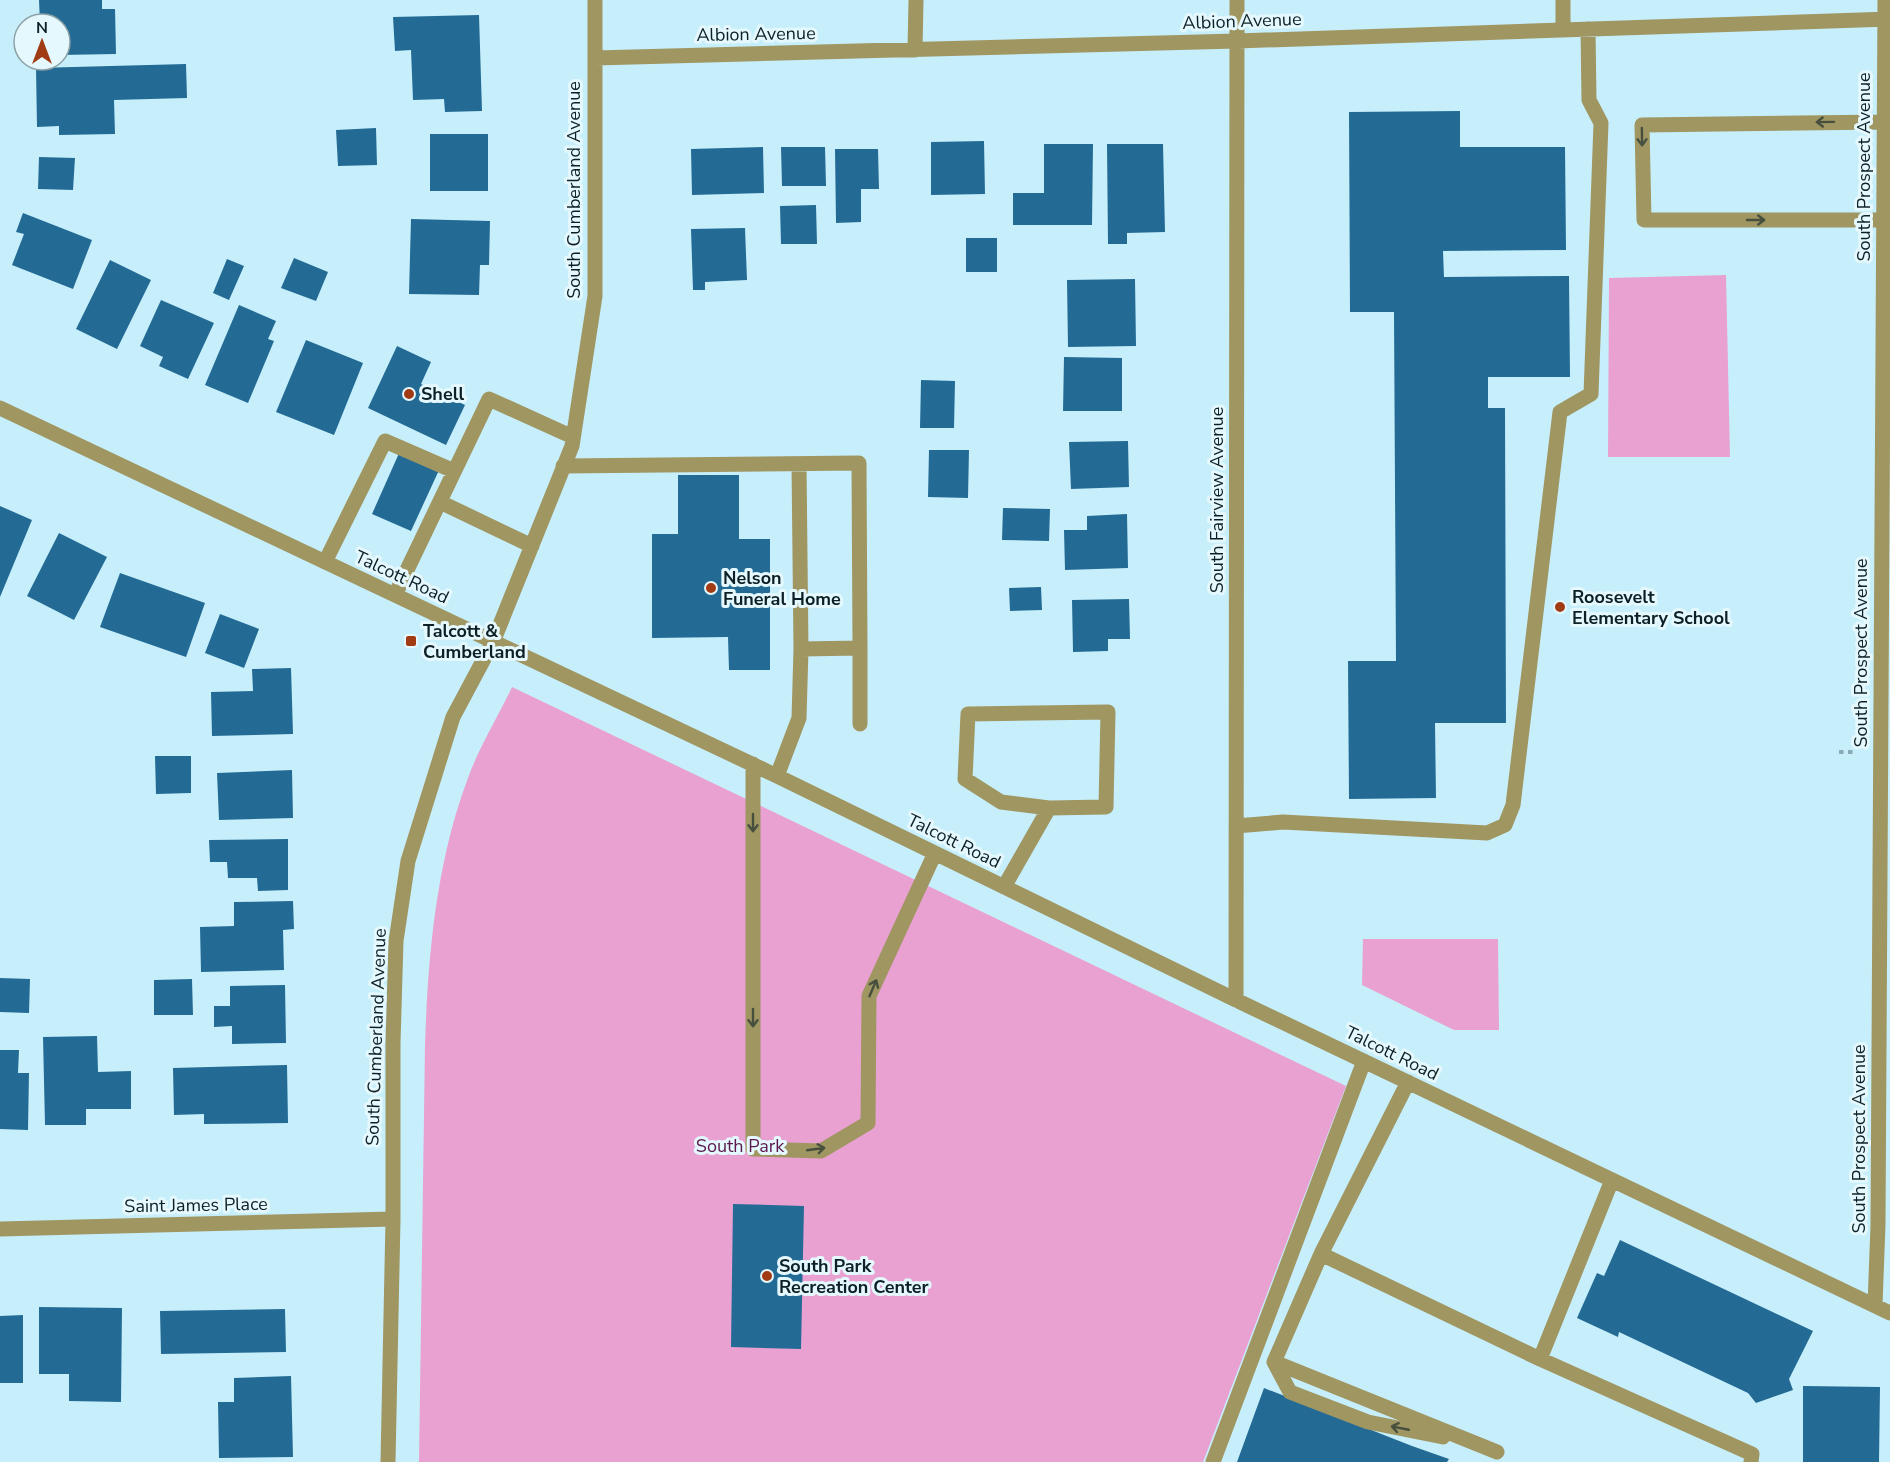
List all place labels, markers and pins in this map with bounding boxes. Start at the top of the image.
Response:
place label: Shell [421,382,464,406]
marker: Shell [402,387,416,401]
place label: Nelson Funeral Home [723,566,841,611]
marker: Nelson Funeral Home [704,581,718,595]
place label: Roosevelt Elementary School [1572,585,1730,630]
marker: Roosevelt Elementary School [1553,600,1567,614]
place label: Talcott & Cumberland [423,619,526,664]
marker: Talcott & Cumberland [404,634,418,648]
place label: South Park Recreation Center [779,1254,929,1299]
marker: South Park Recreation Center [760,1269,774,1283]

